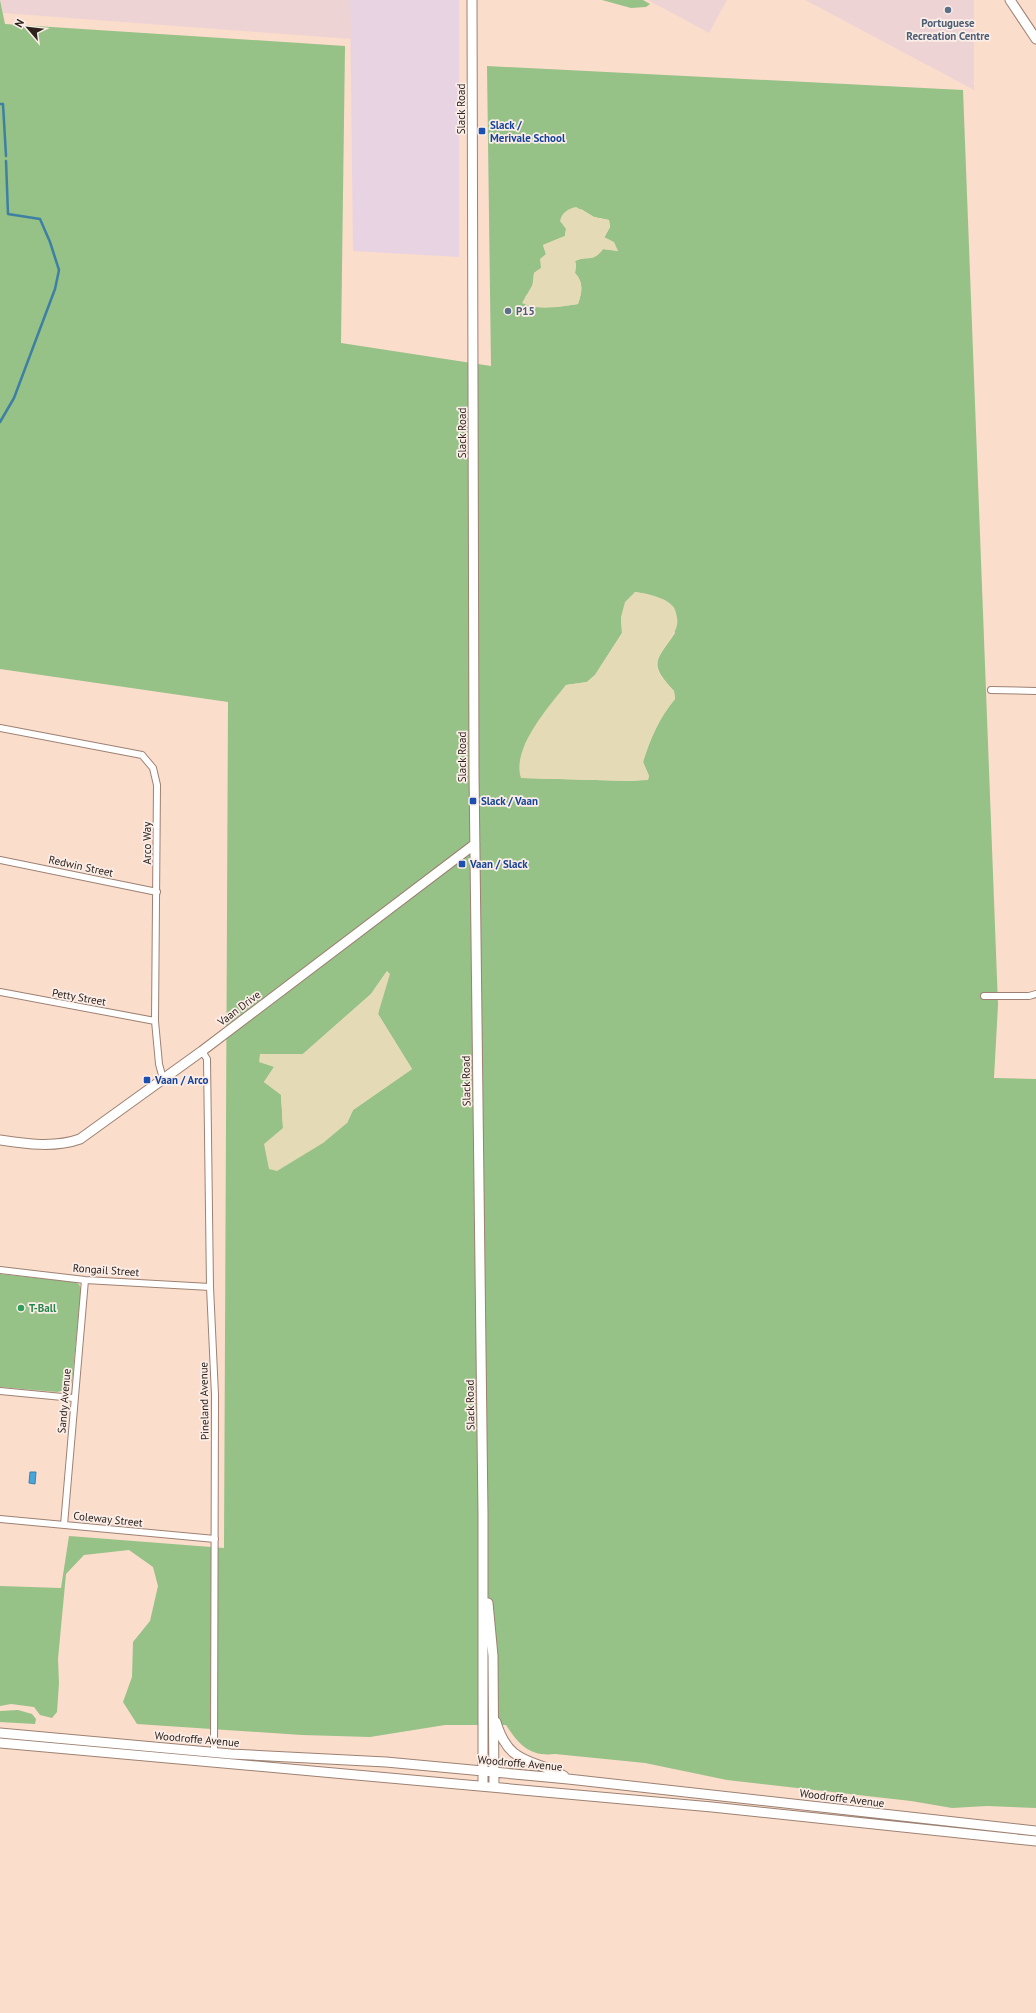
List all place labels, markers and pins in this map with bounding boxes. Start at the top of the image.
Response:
marker: Portuguese Recreation Centre [943,5,953,15]
place label: Portuguese Recreation Centre [906,16,990,43]
place label: Slack / Merivale School [490,118,566,145]
marker: Slack / Merivale School [477,126,487,136]
place label: P15 [516,304,535,318]
marker: P15 [503,306,513,316]
place label: Slack / Vaan [481,794,538,808]
marker: Slack / Vaan [468,796,478,806]
place label: Vaan / Slack [469,857,528,871]
marker: Vaan / Slack [457,859,467,869]
place label: Vaan / Arco [154,1073,209,1087]
marker: Vaan / Arco [142,1075,152,1085]
place label: T-Ball [29,1301,57,1315]
marker: T-Ball [16,1303,26,1313]

